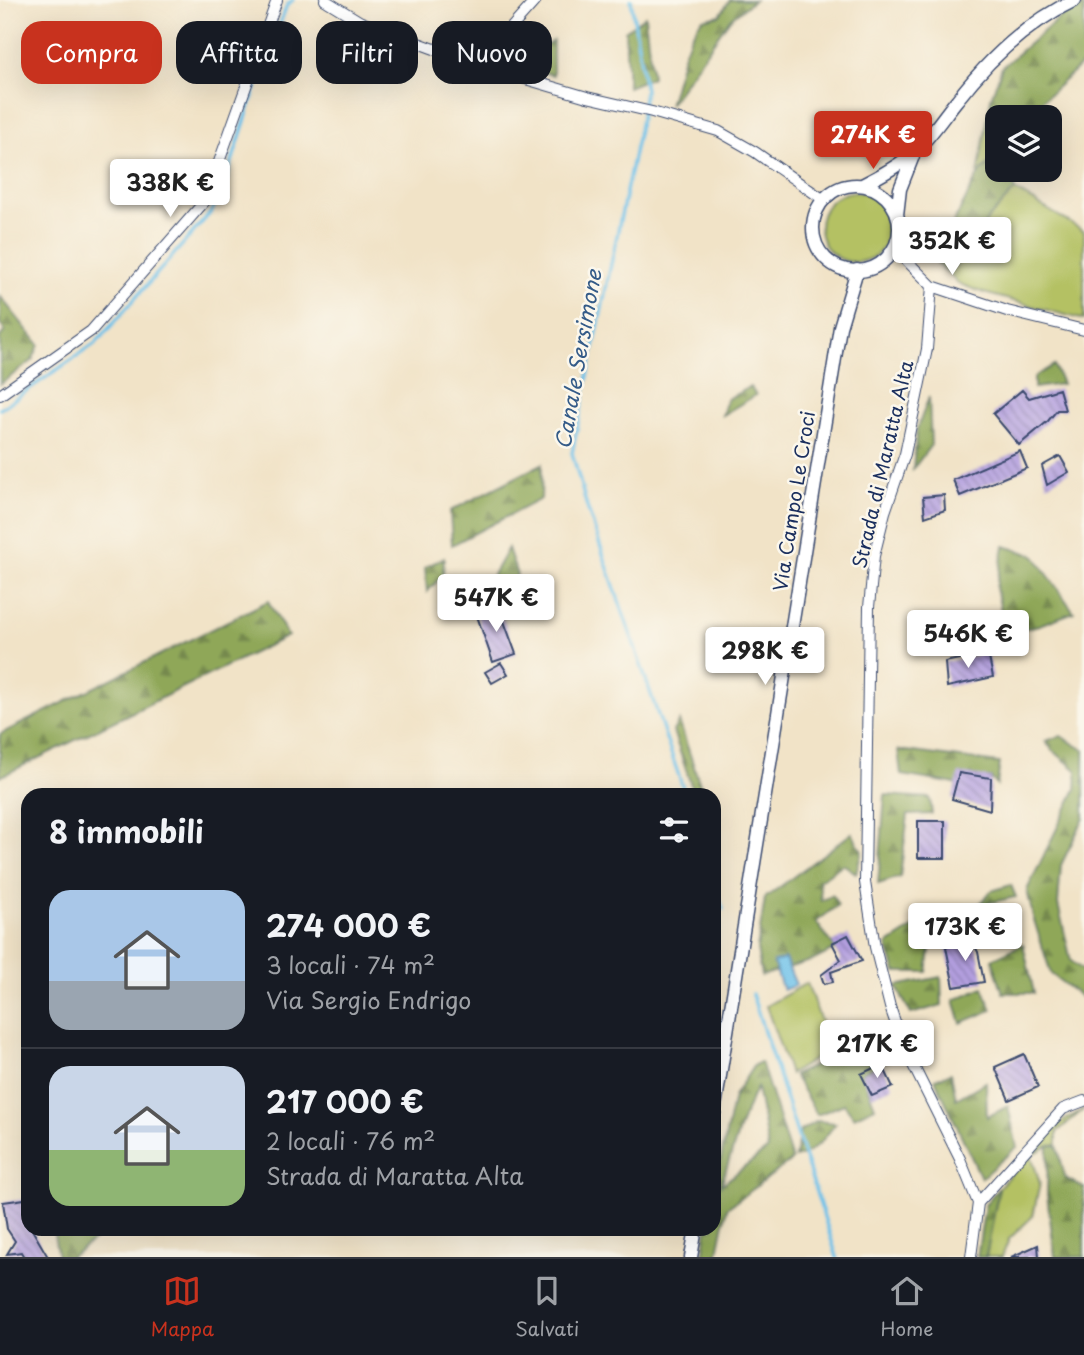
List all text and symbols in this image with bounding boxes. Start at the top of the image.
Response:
chip: Compra [21,21,162,84]
chip: Affitta [176,21,302,84]
chip: Filtri [316,21,418,84]
chip: Nuovo [432,21,552,84]
map controls [985,105,1062,182]
button: layers [985,105,1062,182]
pin: 274K € [816,111,930,171]
text: 274K € [830,116,916,151]
pin: 338K € [113,160,227,219]
text: 338K € [126,164,214,199]
pin: 352K € [895,218,1009,277]
text: 352K € [908,222,996,257]
water label: Canale Sersimone [545,265,609,452]
street label: Strada di Maratta Alta [844,357,920,571]
street label: Via Campo Le Croci [765,409,821,593]
pin: 547K € [439,574,553,634]
text: 547K € [453,579,539,614]
pin: 546K € [911,610,1025,670]
text: 546K € [923,615,1013,650]
pin: 298K € [708,628,822,687]
text: 298K € [721,632,809,667]
text: 8 immobili [49,808,203,853]
icon: filters [655,811,693,849]
text: 274 000 € [266,902,431,947]
pin: 173K € [908,904,1022,963]
text: 173K € [924,908,1006,943]
icon: home [105,918,189,1002]
text: 3 locali · 74 m² [266,947,435,982]
text: Via Sergio Endrigo [266,982,471,1017]
pin: 217K € [820,1020,934,1080]
text: 217K € [836,1025,918,1060]
text: 217 000 € [266,1078,424,1123]
icon: home [105,1094,189,1178]
text: 2 locali · 76 m² [266,1123,435,1158]
text: Strada di Maratta Alta [266,1158,524,1193]
tab: Mappa [151,1272,214,1342]
tab: Salvati [515,1272,579,1342]
tab: Home [880,1272,933,1342]

